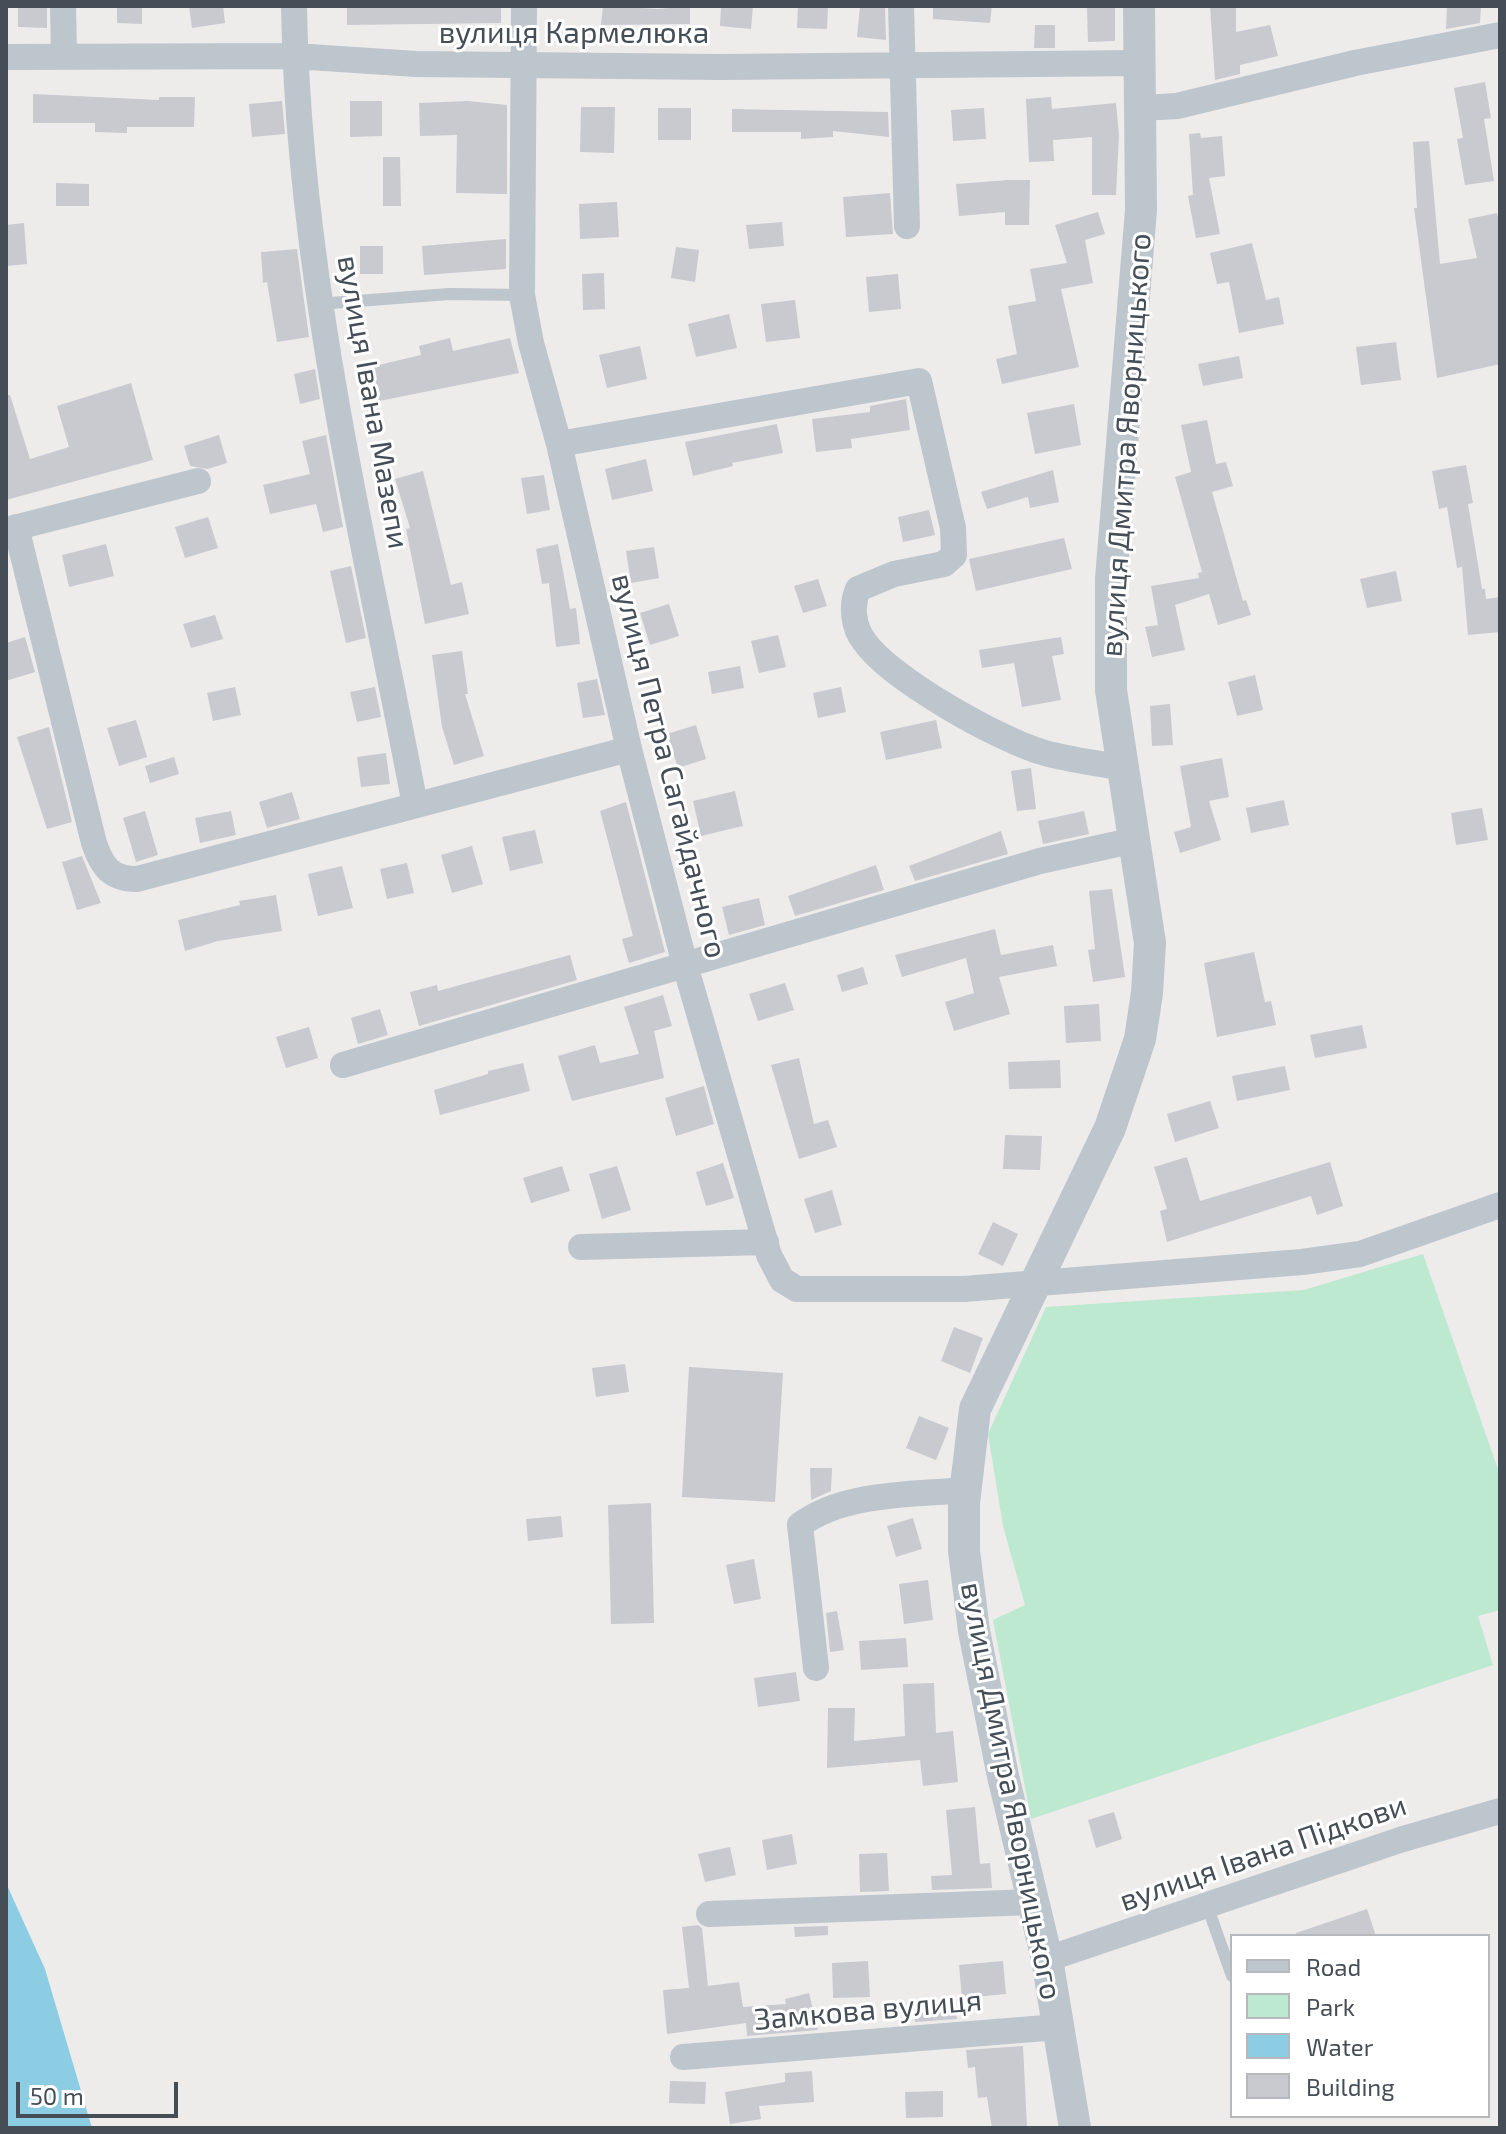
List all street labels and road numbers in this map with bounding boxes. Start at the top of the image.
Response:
street label: вулиця Кармелюка [439,15,709,51]
street label: вулиця Дмитра Яворницького [1093,232,1159,658]
street label: вулиця Івана Мазепи [329,253,417,551]
street label: вулиця Петра Сагайдачного [604,570,734,962]
street label: вулиця Дмитра Яворницького [953,1579,1069,2003]
street label: вулиця Івана Підкови [1115,1787,1411,1919]
street label: Замкова вулиця [753,1982,983,2038]

